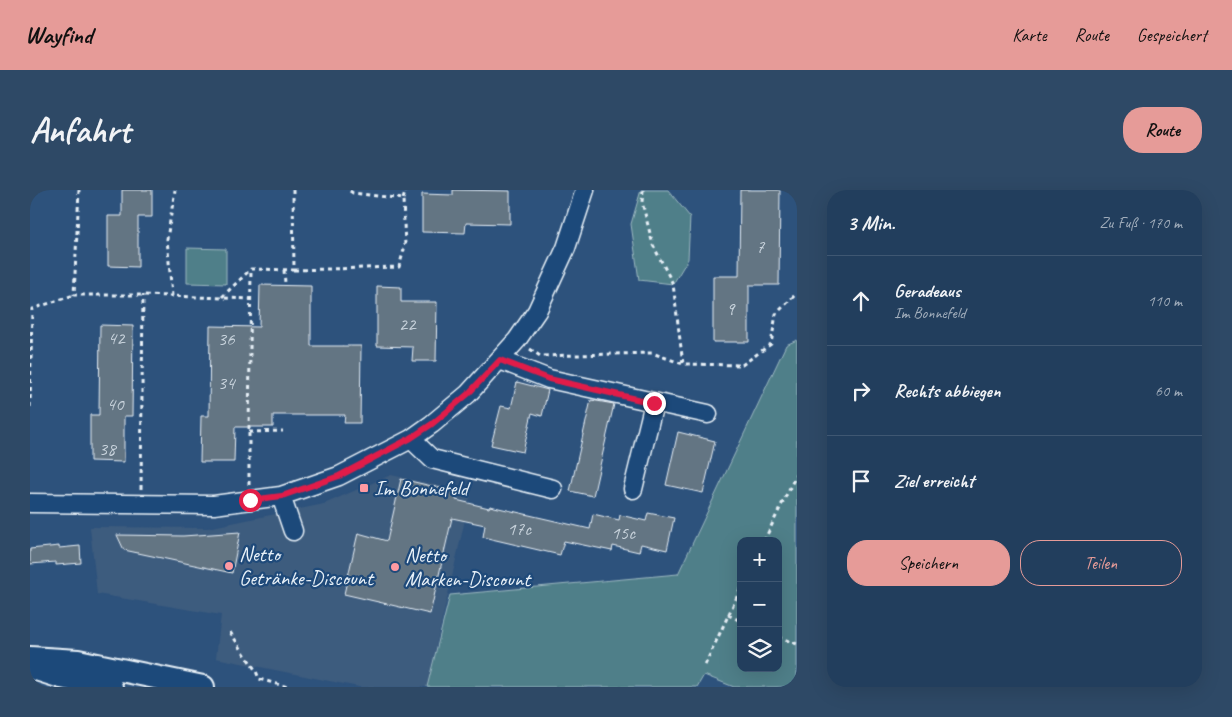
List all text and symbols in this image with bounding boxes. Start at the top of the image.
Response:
text: Wayfind [25,20,92,50]
text: Karte [1012,24,1047,46]
text: Route [1075,24,1109,46]
text: Gespeichert [1137,24,1207,46]
button: Route [1123,107,1202,153]
text: Anfahrt [30,108,130,153]
text: 3 Min. [847,210,895,236]
text: Zu Fuß · 170 m [1099,213,1182,233]
house number: 7 [756,235,766,259]
text: Geradeaus [894,279,961,303]
icon: ahead [847,287,875,315]
text: 110 m [1148,291,1182,311]
house number: 9 [726,297,736,321]
text: Im Bonnefeld [894,303,966,323]
house number: 22 [398,312,417,336]
house number: 42 [107,326,126,350]
house number: 36 [217,327,236,351]
house number: 34 [217,371,237,395]
icon: right [847,377,875,405]
text: Rechts abbiegen [894,379,1000,403]
text: 60 m [1155,381,1182,401]
house number: 40 [106,392,125,416]
route end [643,392,666,415]
house number: 38 [98,437,118,461]
icon: arrive [847,467,875,495]
text: Ziel erreicht [894,469,974,493]
place label: Im Bonnefeld [374,475,471,501]
marker: Im Bonnefeld [358,482,370,494]
route start [239,489,262,512]
house number: 17c [507,517,532,541]
house number: 15c [611,521,636,545]
map controls [737,537,782,672]
button: + [737,537,782,582]
button: Speichern [847,540,1010,586]
button: Teilen [1020,540,1182,586]
place label: Netto Getränke-Discount [239,541,375,591]
place label: Netto Marken-Discount [405,542,532,592]
marker: Netto Getränke-Discount [223,560,235,572]
marker: Netto Marken-Discount [389,561,401,573]
button: − [737,582,782,627]
button: layers [737,627,782,672]

